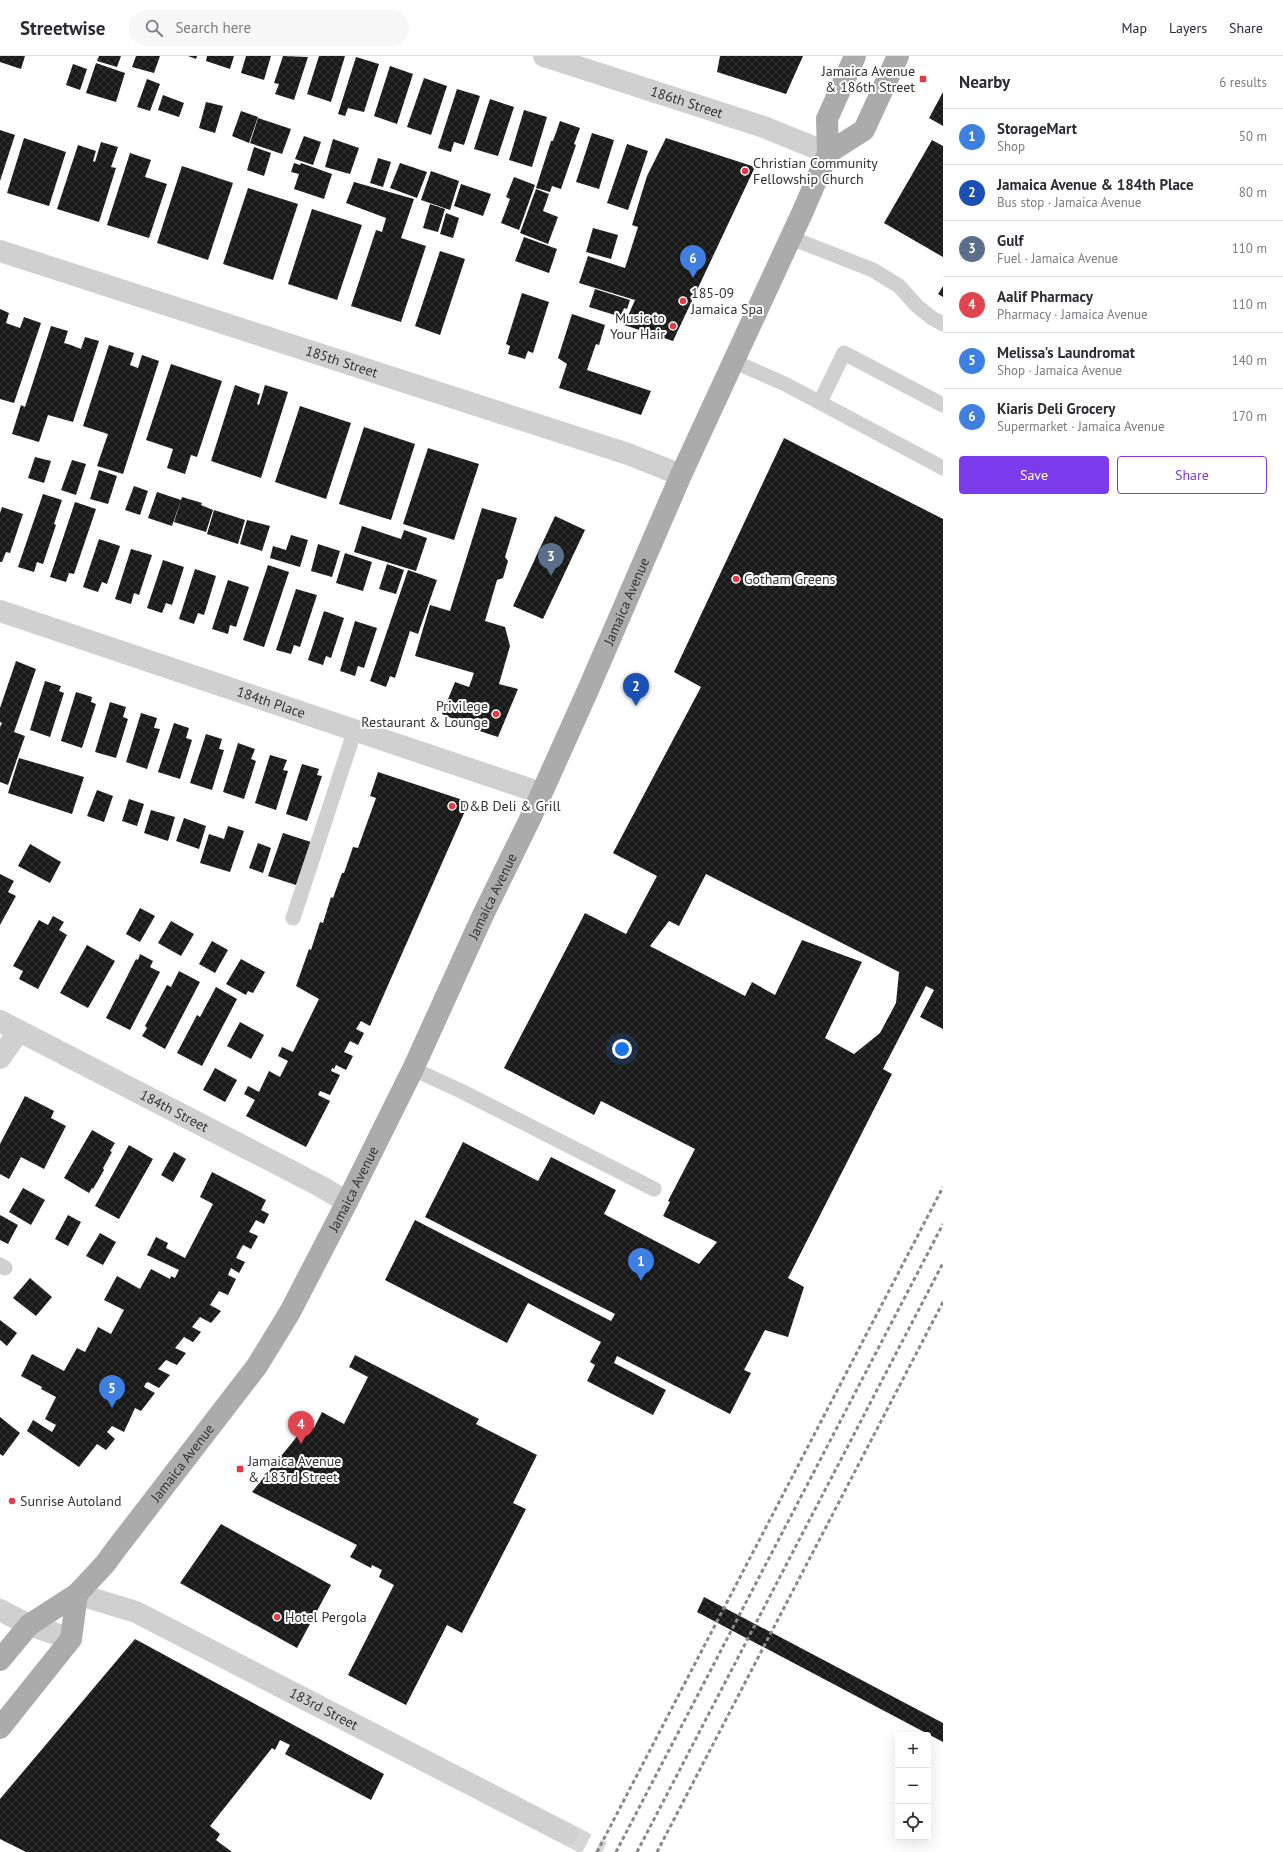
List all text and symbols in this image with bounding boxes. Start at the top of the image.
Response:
search box [129,10,409,46]
text: Streetwise [20,16,105,40]
icon: search [143,17,165,39]
text: Search here [175,18,251,37]
text: Map [1121,19,1147,37]
text: Layers [1169,19,1207,37]
text: Share [1229,19,1263,37]
place label: Jamaica Avenue & 186th Street [821,62,915,96]
text: Nearby [959,71,1010,93]
marker: Jamaica Avenue & 186th Street [918,74,928,84]
text: 6 results [1219,74,1267,91]
street label: 186th Street [648,82,725,122]
text: StorageMart [997,119,1077,138]
text: 1 [968,128,976,145]
text: 50 m [1239,128,1267,145]
text: Shop [997,138,1025,155]
place label: Christian Community Fellowship Church [753,154,878,188]
marker: Christian Community Fellowship Church [740,166,750,176]
text: Jamaica Avenue & 184th Place [997,175,1194,194]
text: 2 [968,184,976,201]
text: 80 m [1239,184,1267,201]
text: Bus stop · Jamaica Avenue [997,194,1141,211]
text: Gulf [997,231,1023,250]
text: 3 [968,240,976,257]
text: 110 m [1232,240,1267,257]
pin: 6 [680,245,706,278]
text: Fuel · Jamaica Avenue [997,250,1118,267]
place label: 185-09 Jamaica Spa [690,284,763,318]
text: Aalif Pharmacy [997,287,1093,306]
marker: 185-09 Jamaica Spa [678,296,688,306]
text: 4 [968,296,976,313]
text: 110 m [1232,296,1267,313]
text: Pharmacy · Jamaica Avenue [997,306,1148,323]
place label: Music to Your Hair [610,309,665,343]
marker: Music to Your Hair [668,321,678,331]
street label: 185th Street [303,341,380,382]
text: Melissa's Laundromat [997,343,1135,362]
text: 5 [968,352,976,369]
text: 140 m [1232,352,1267,369]
text: Shop · Jamaica Avenue [997,362,1122,379]
text: Kiaris Deli Grocery [997,399,1115,418]
text: 6 [968,408,976,425]
text: 170 m [1232,408,1267,425]
text: Supermarket · Jamaica Avenue [997,418,1165,435]
button: Save [959,456,1109,494]
button: Share [1117,456,1267,494]
pin: 3 [538,543,564,576]
street label: Jamaica Avenue [599,555,653,649]
place label: Gotham Greens [744,570,836,588]
marker: Gotham Greens [731,574,741,584]
pin: 2 [623,673,649,706]
street label: 184th Place [235,682,308,722]
place label: Privilege Restaurant & Lounge [361,697,488,731]
marker: Privilege Restaurant & Lounge [491,709,501,719]
place label: D&B Deli & Grill [460,797,561,815]
marker: D&B Deli & Grill [447,801,457,811]
street label: Jamaica Avenue [464,850,521,943]
your location [612,1039,632,1059]
street label: 184th Street [137,1086,212,1136]
street label: Jamaica Avenue [324,1143,382,1236]
pin: 1 [628,1248,654,1281]
pin: 5 [99,1375,125,1408]
pin: 4 [288,1411,314,1444]
street label: Jamaica Avenue [146,1420,218,1506]
place label: Jamaica Avenue & 183rd Street [247,1452,341,1486]
marker: Jamaica Avenue & 183rd Street [235,1464,245,1474]
place label: Sunrise Autoland [20,1492,122,1510]
marker: Sunrise Autoland [7,1496,17,1506]
place label: Hotel Pergola [285,1608,367,1626]
marker: Hotel Pergola [272,1612,282,1622]
street label: 183rd Street [286,1684,361,1734]
map controls [895,1732,931,1840]
button: + [895,1732,931,1768]
button: − [895,1768,931,1804]
button: locate [895,1804,931,1840]

